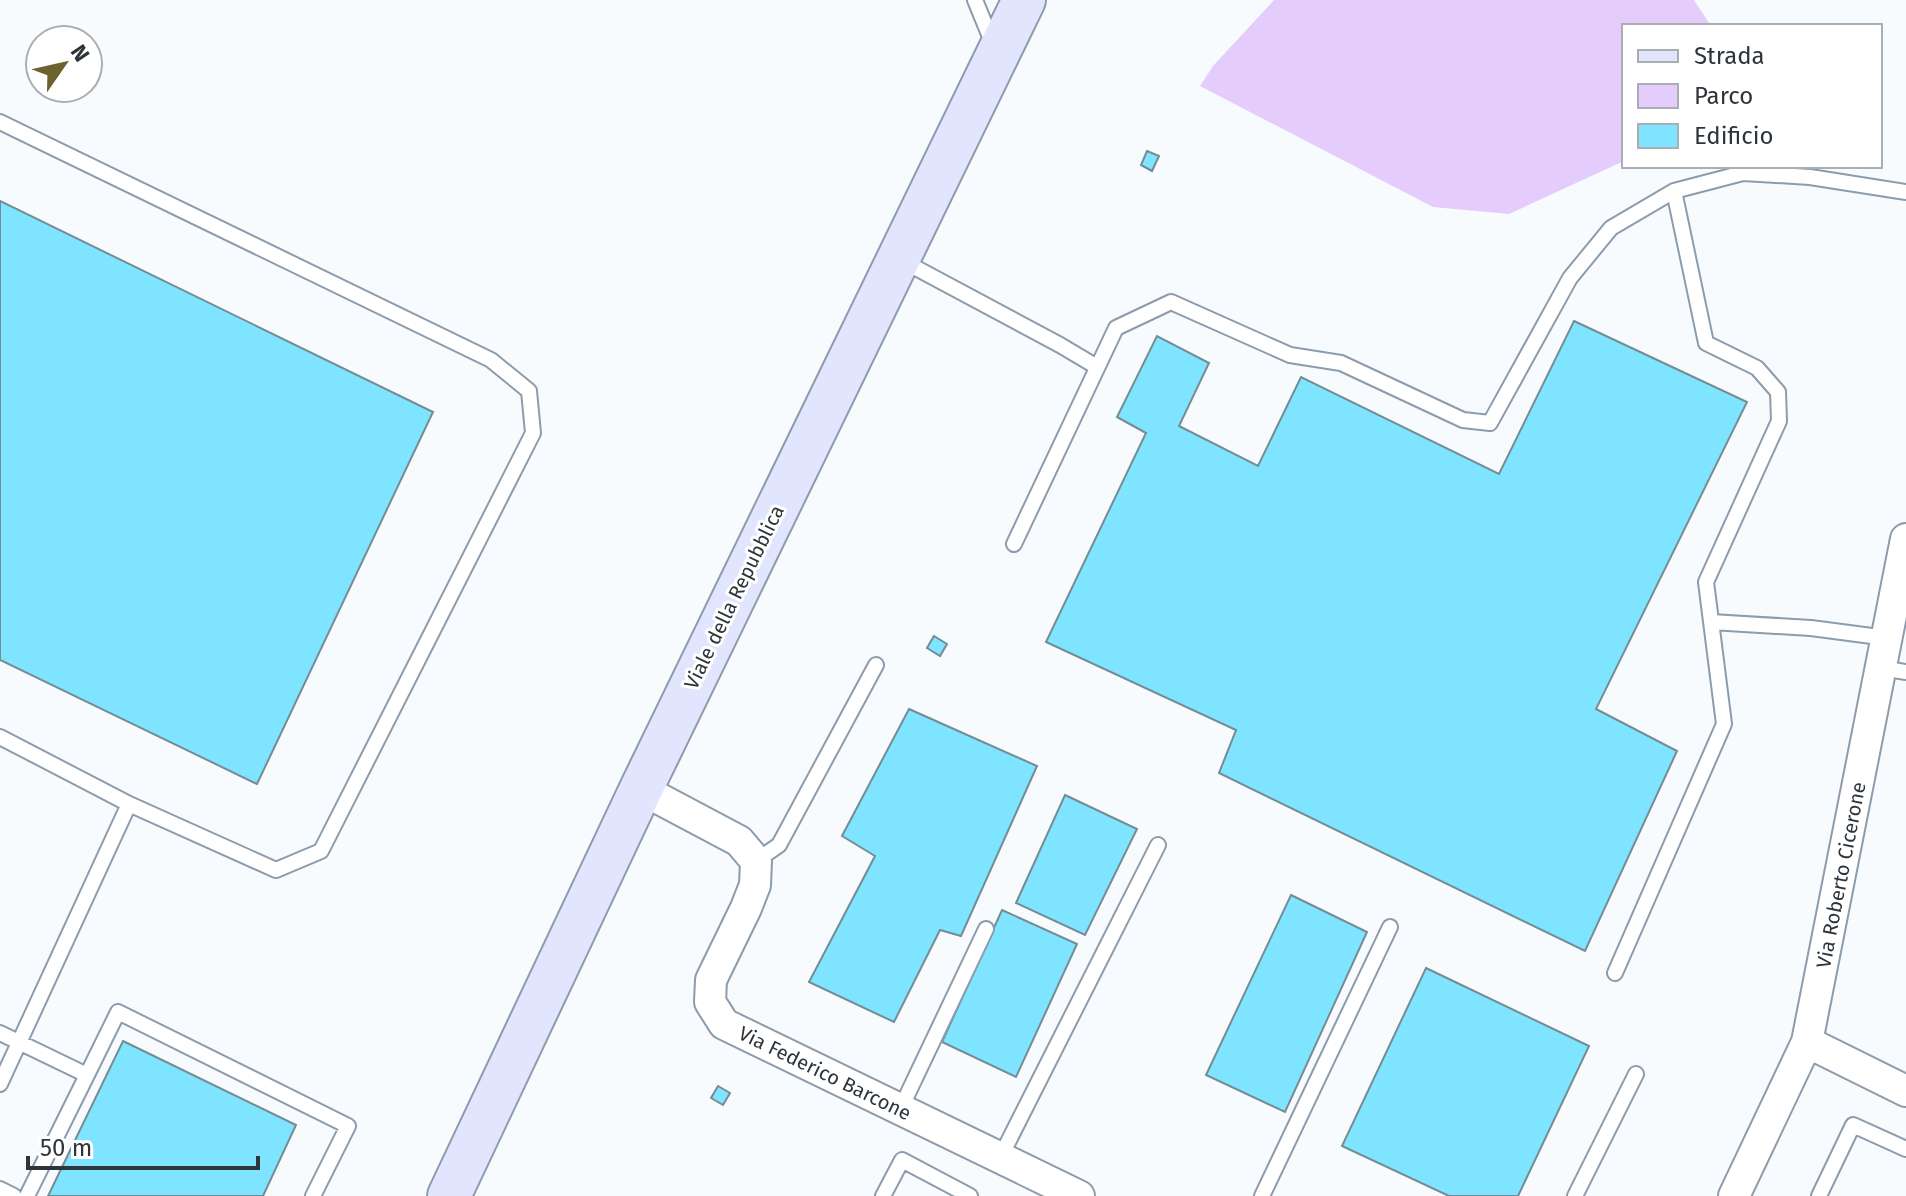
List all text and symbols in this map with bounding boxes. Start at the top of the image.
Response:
north arrow [24,24,104,104]
legend [1622,24,1882,168]
text: N [65,39,95,67]
text: Strada [1694,42,1765,70]
text: Parco [1694,82,1753,110]
text: Edificio [1694,122,1774,150]
street label: Viale della Repubblica [679,501,789,693]
street label: Via Roberto Cicerone [1811,780,1871,970]
street label: Via Federico Barcone [735,1021,915,1125]
scale bar [28,1120,258,1170]
text: 50 m [40,1134,92,1162]

